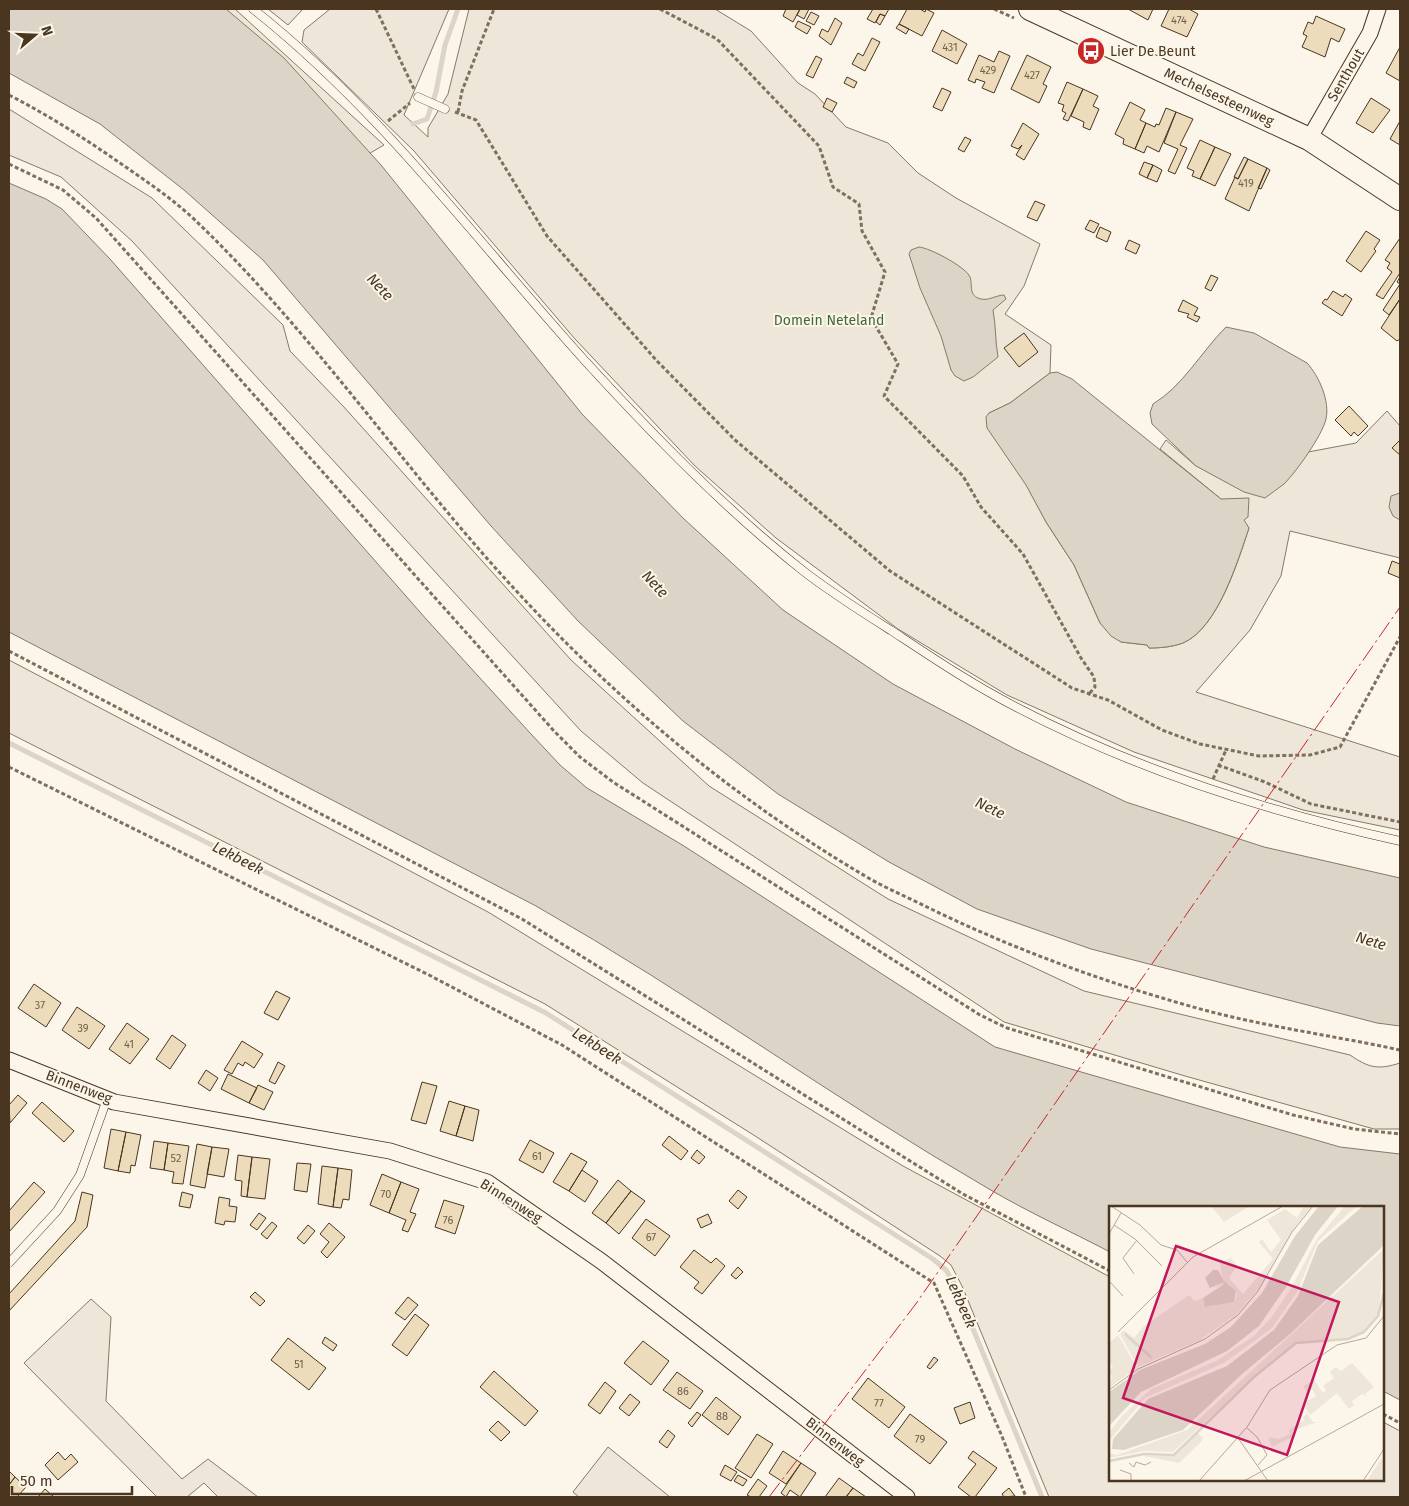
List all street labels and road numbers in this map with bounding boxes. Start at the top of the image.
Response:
street label: Senthout [1324,45,1368,104]
street label: Mechelsesteenweg [1161,64,1277,130]
street label: Binnenweg [43,1067,115,1108]
street label: Binnenweg [477,1175,546,1227]
street label: Binnenweg [802,1414,868,1471]

